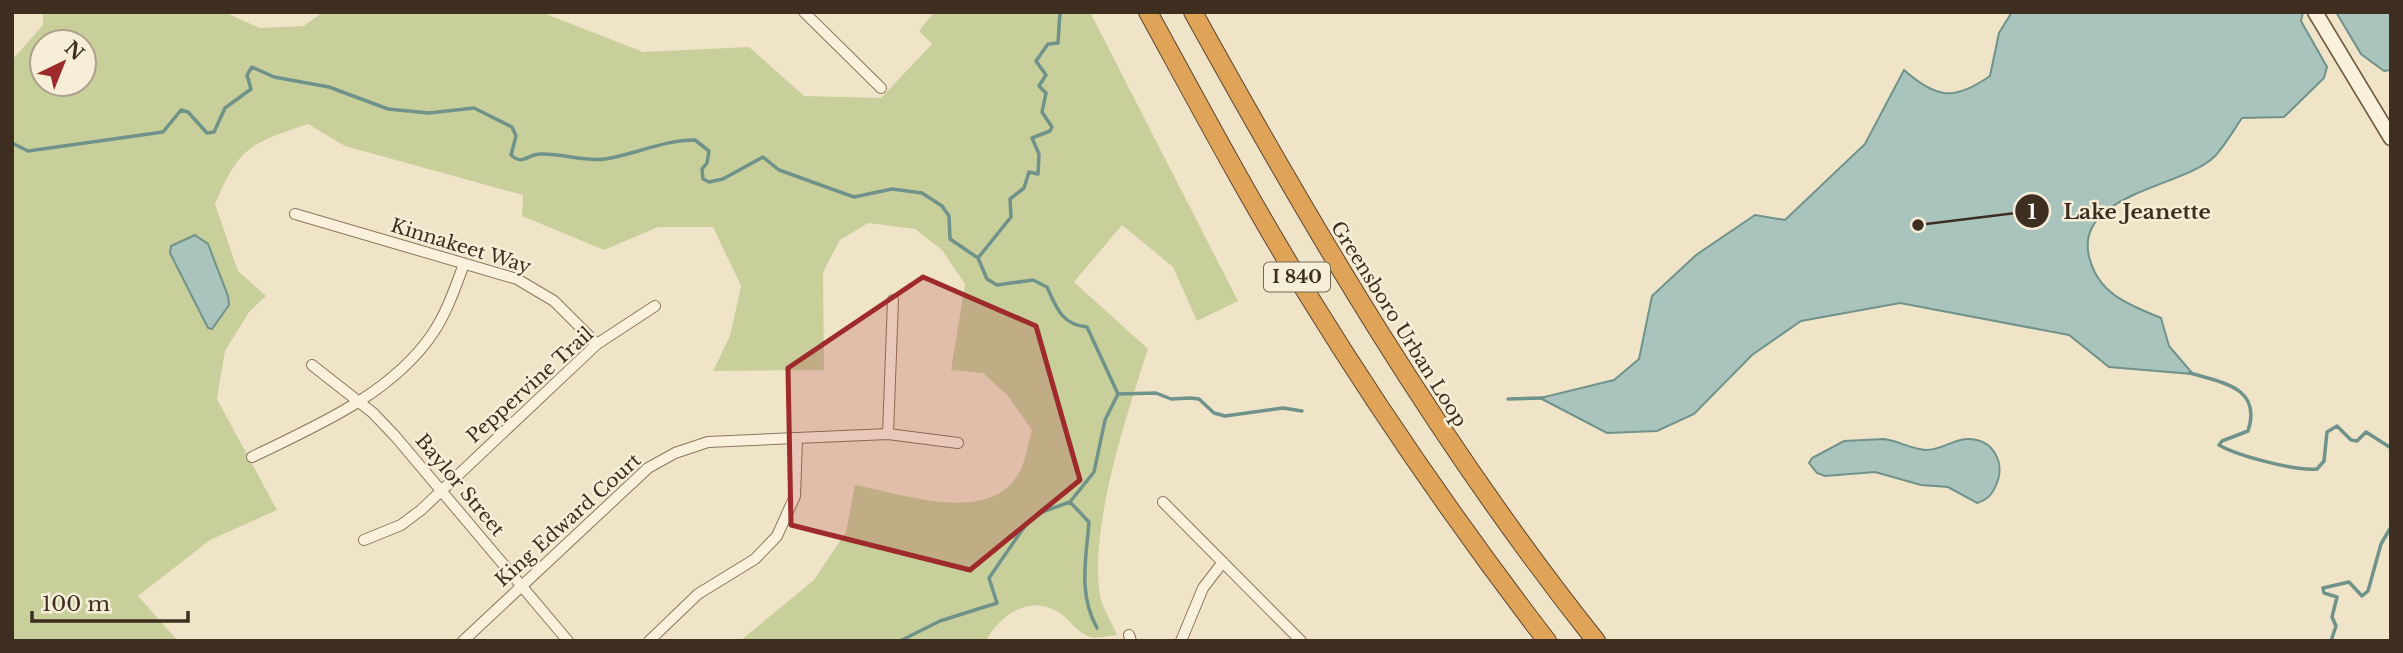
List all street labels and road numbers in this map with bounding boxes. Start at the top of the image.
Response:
street label: Kinnakeet Way [388,214,534,278]
street label: Greensboro Urban Loop [1326,217,1472,431]
road number: I 840 [1264,262,1330,292]
street label: Peppervine Trail [462,322,598,448]
street label: Baylor Street [411,429,510,541]
street label: King Edward Court [491,448,646,591]

